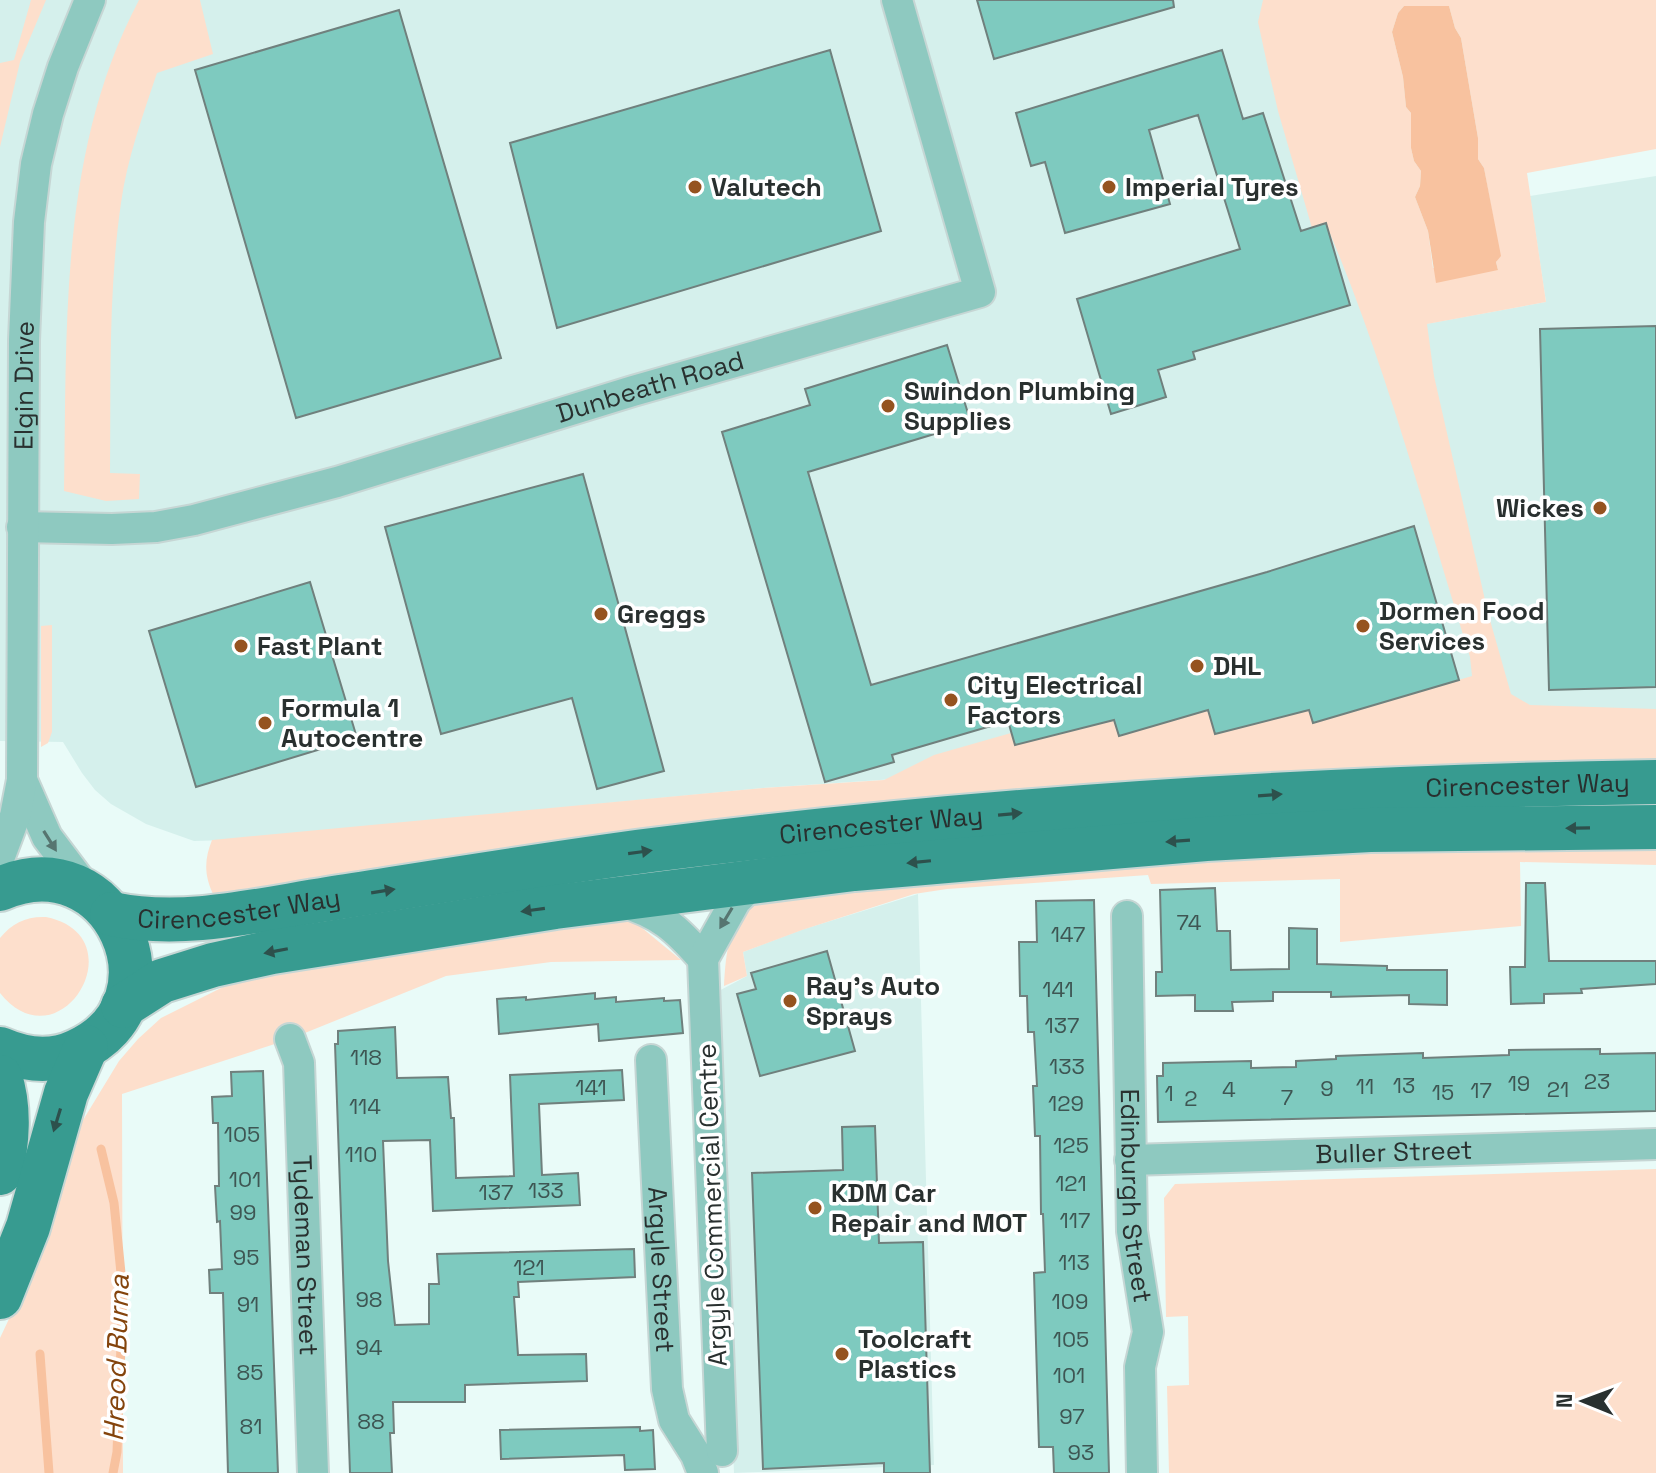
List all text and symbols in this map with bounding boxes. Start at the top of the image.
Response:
place label: Valutech [711,170,822,204]
place label: Imperial Tyres [1125,170,1299,204]
marker: Valutech [686,178,704,196]
marker: Imperial Tyres [1100,178,1118,196]
street label: Elgin Drive [7,320,42,450]
street label: Dunbeath Road [552,343,748,431]
place label: Swindon Plumbing Supplies [904,374,1135,438]
marker: Swindon Plumbing Supplies [879,397,897,415]
place label: Wickes [1496,491,1584,525]
marker: Wickes [1591,499,1609,517]
place label: Dormen Food Services [1379,594,1545,658]
place label: Greggs [617,597,706,631]
marker: Greggs [592,605,610,623]
marker: Dormen Food Services [1354,617,1372,635]
place label: Fast Plant [257,629,383,663]
marker: Fast Plant [232,637,250,655]
place label: DHL [1213,649,1261,683]
marker: DHL [1188,657,1206,675]
place label: City Electrical Factors [967,668,1143,732]
place label: Formula 1 Autocentre [281,691,423,755]
marker: City Electrical Factors [942,691,960,709]
marker: Formula 1 Autocentre [256,714,274,732]
street label: Cirencester Way [1425,765,1630,805]
one-way arrow [1258,788,1283,801]
street label: Cirencester Way [778,798,984,852]
one-way arrow [998,807,1023,820]
one-way arrow [1565,822,1590,835]
one-way arrow [42,830,57,851]
one-way arrow [1165,835,1190,848]
one-way arrow [628,845,653,858]
one-way arrow [906,856,931,869]
street label: Cirencester Way [136,880,343,937]
one-way arrow [371,884,396,897]
one-way arrow [520,904,545,917]
one-way arrow [719,906,733,929]
house number: 74 [1177,908,1202,936]
house number: 147 [1051,920,1085,948]
one-way arrow [264,945,289,958]
place label: Ray's Auto Sprays [806,969,940,1033]
house number: 141 [1042,975,1074,1003]
marker: Ray's Auto Sprays [781,992,799,1010]
house number: 137 [1045,1011,1079,1039]
house number: 118 [350,1043,382,1071]
street label: Argyle Commercial Centre [689,1043,735,1367]
house number: 133 [1049,1052,1085,1080]
house number: 23 [1584,1067,1610,1095]
house number: 19 [1508,1069,1530,1097]
house number: 13 [1393,1071,1415,1099]
house number: 11 [1356,1072,1374,1100]
house number: 141 [575,1073,607,1101]
house number: 9 [1320,1074,1334,1102]
house number: 4 [1222,1075,1236,1103]
house number: 21 [1547,1075,1569,1103]
house number: 17 [1470,1076,1492,1104]
house number: 15 [1432,1078,1454,1106]
house number: 1 [1164,1079,1174,1107]
house number: 7 [1281,1083,1293,1111]
house number: 2 [1184,1084,1198,1112]
street label: Edinburgh Street [1113,1088,1160,1305]
house number: 129 [1048,1089,1084,1117]
house number: 114 [349,1092,381,1120]
one-way arrow [51,1108,63,1132]
house number: 105 [224,1120,260,1148]
house number: 125 [1053,1131,1089,1159]
street label: Buller Street [1315,1133,1473,1171]
house number: 110 [345,1140,377,1168]
street label: Tydeman Street [285,1154,326,1356]
house number: 101 [229,1165,261,1193]
house number: 121 [1055,1169,1087,1197]
house number: 133 [528,1176,564,1204]
place label: KDM Car Repair and MOT [831,1176,1027,1240]
house number: 137 [479,1178,513,1206]
street label: Argyle Street [640,1186,682,1354]
house number: 99 [230,1198,256,1226]
marker: KDM Car Repair and MOT [806,1199,824,1217]
house number: 117 [1060,1206,1090,1234]
house number: 95 [233,1243,259,1271]
house number: 113 [1058,1248,1090,1276]
house number: 121 [513,1253,545,1281]
water label: Hreod Burna [95,1273,137,1442]
house number: 98 [355,1285,383,1313]
house number: 109 [1052,1287,1088,1315]
house number: 91 [237,1290,259,1318]
place label: Toolcraft Plastics [858,1322,972,1386]
house number: 105 [1053,1325,1089,1353]
house number: 94 [355,1333,383,1361]
marker: Toolcraft Plastics [833,1345,851,1363]
house number: 85 [237,1358,263,1386]
house number: 101 [1053,1361,1085,1389]
north arrow [1544,1361,1624,1441]
text: N [1550,1393,1578,1408]
house number: 97 [1059,1402,1085,1430]
house number: 88 [357,1407,385,1435]
house number: 81 [240,1412,262,1440]
house number: 93 [1068,1438,1094,1466]

